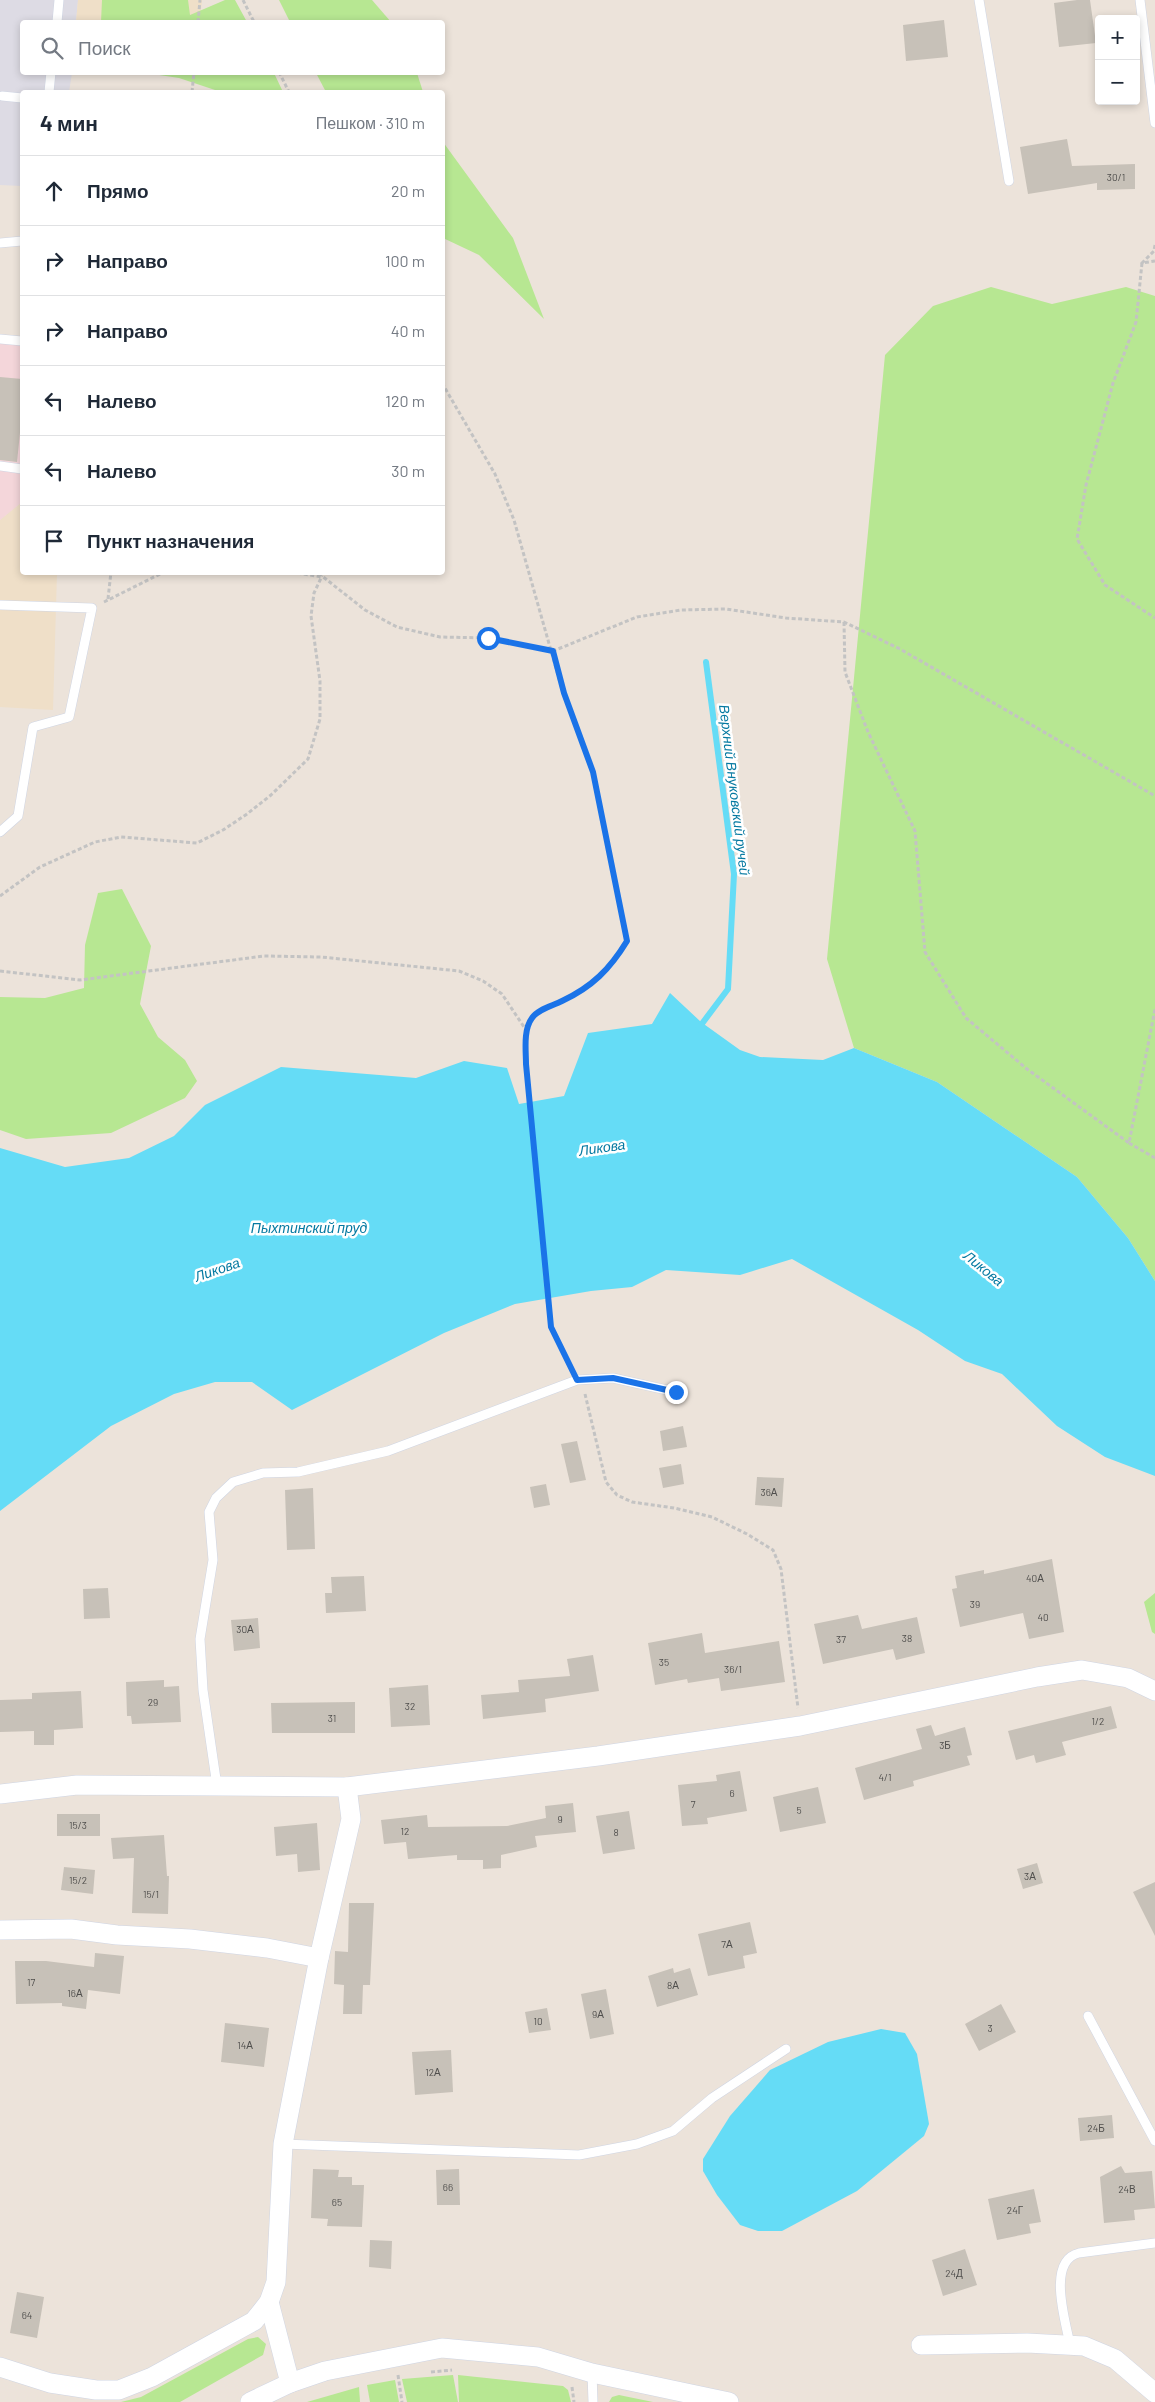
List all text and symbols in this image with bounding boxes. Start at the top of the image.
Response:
map controls [1095,15,1140,105]
button: + [1095,15,1140,60]
search box [20,20,445,75]
icon: search [38,34,66,62]
text: Поиск [78,36,131,59]
button: − [1095,60,1140,105]
text: 4 мин [40,110,98,135]
text: Пешком · 310 m [316,113,425,132]
house number: 30/1 [1107,171,1125,183]
icon: ahead [40,177,68,205]
text: Прямо [87,179,149,202]
text: 20 m [391,181,425,200]
icon: right [40,247,68,275]
text: Направо [87,249,168,272]
text: 100 m [385,251,425,270]
icon: right [40,317,68,345]
text: Направо [87,319,168,342]
text: 40 m [391,321,425,340]
icon: left [40,387,68,415]
text: Налево [87,389,157,412]
text: 120 m [385,391,425,410]
icon: left [40,457,68,485]
text: Налево [87,459,157,482]
text: 30 m [391,461,425,480]
icon: arrive [40,527,68,555]
text: Пункт назначения [87,529,254,552]
route start [477,627,500,650]
water label: Верхний Внуковский ручей [716,704,754,877]
water label: Ликова [577,1135,626,1159]
water label: Пыхтинский пруд [251,1219,367,1236]
water label: Ликова [960,1246,1008,1289]
water label: Ликова [191,1253,242,1285]
route end [665,1381,688,1404]
house number: 36А [761,1486,778,1498]
house number: 40А [1026,1572,1044,1584]
house number: 39 [970,1598,980,1610]
house number: 40 [1037,1611,1049,1623]
house number: 30А [236,1623,254,1635]
house number: 38 [902,1632,912,1644]
house number: 37 [836,1633,846,1645]
house number: 35 [659,1656,669,1668]
house number: 36/1 [724,1663,742,1675]
house number: 29 [148,1696,158,1708]
house number: 32 [405,1700,415,1712]
house number: 31 [328,1712,336,1724]
house number: 1/2 [1092,1715,1104,1727]
house number: 3Б [939,1739,951,1751]
house number: 4/1 [878,1771,892,1783]
house number: 6 [729,1787,735,1799]
house number: 7 [691,1798,696,1810]
house number: 5 [796,1804,802,1816]
house number: 9 [557,1813,563,1825]
house number: 15/3 [69,1819,87,1831]
house number: 12 [401,1825,409,1837]
house number: 8 [613,1826,619,1838]
house number: 3А [1024,1870,1036,1882]
house number: 15/2 [69,1874,87,1886]
house number: 15/1 [143,1888,159,1900]
house number: 7А [721,1938,733,1950]
house number: 17 [27,1976,35,1988]
house number: 8А [667,1979,679,1991]
house number: 16А [67,1987,83,1999]
house number: 9А [592,2008,604,2020]
house number: 10 [533,2015,543,2027]
house number: 3 [987,2022,993,2034]
house number: 14А [237,2039,253,2051]
house number: 12А [425,2066,441,2078]
house number: 24Б [1087,2122,1105,2134]
house number: 66 [443,2181,453,2193]
house number: 24В [1118,2183,1136,2195]
house number: 65 [332,2196,342,2208]
house number: 24Г [1007,2204,1024,2216]
house number: 24Д [945,2267,963,2279]
house number: 64 [22,2309,32,2321]

